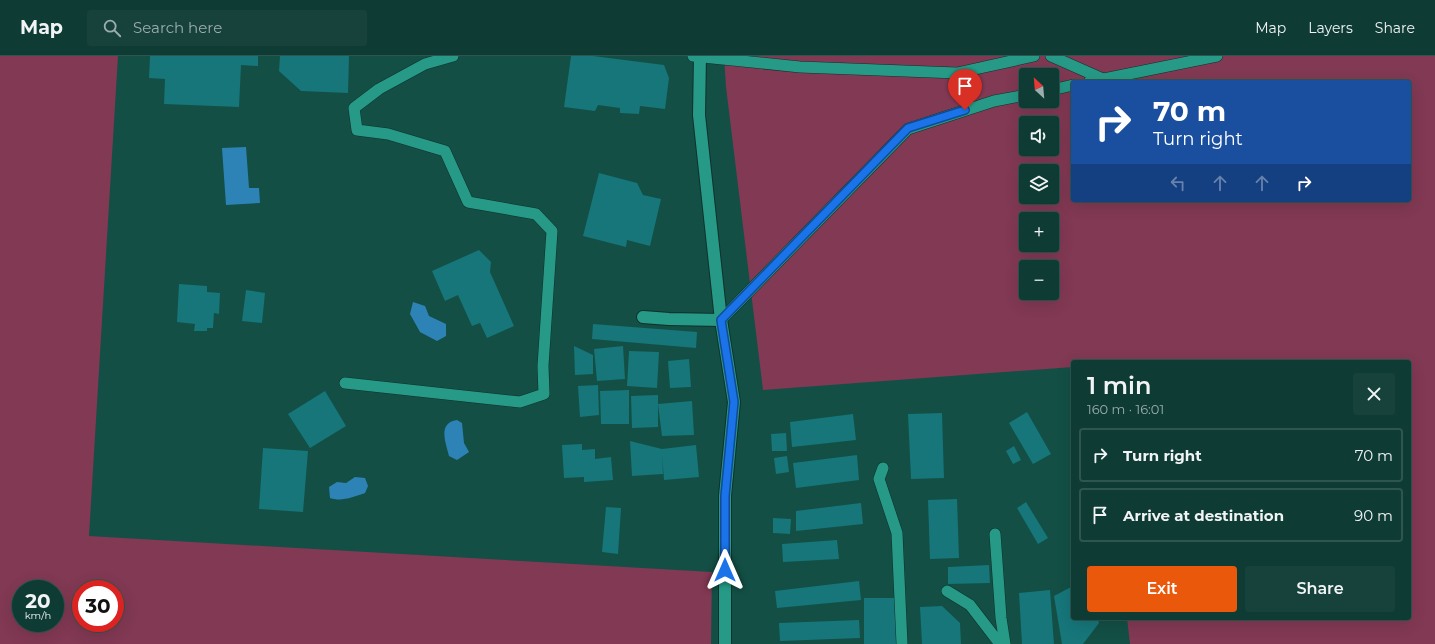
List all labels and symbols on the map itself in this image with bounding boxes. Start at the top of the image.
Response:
north arrow [1019,68,1059,108]
pin [948,69,982,110]
position arrow [704,549,746,591]
speed limit sign: 30 [72,580,124,632]

